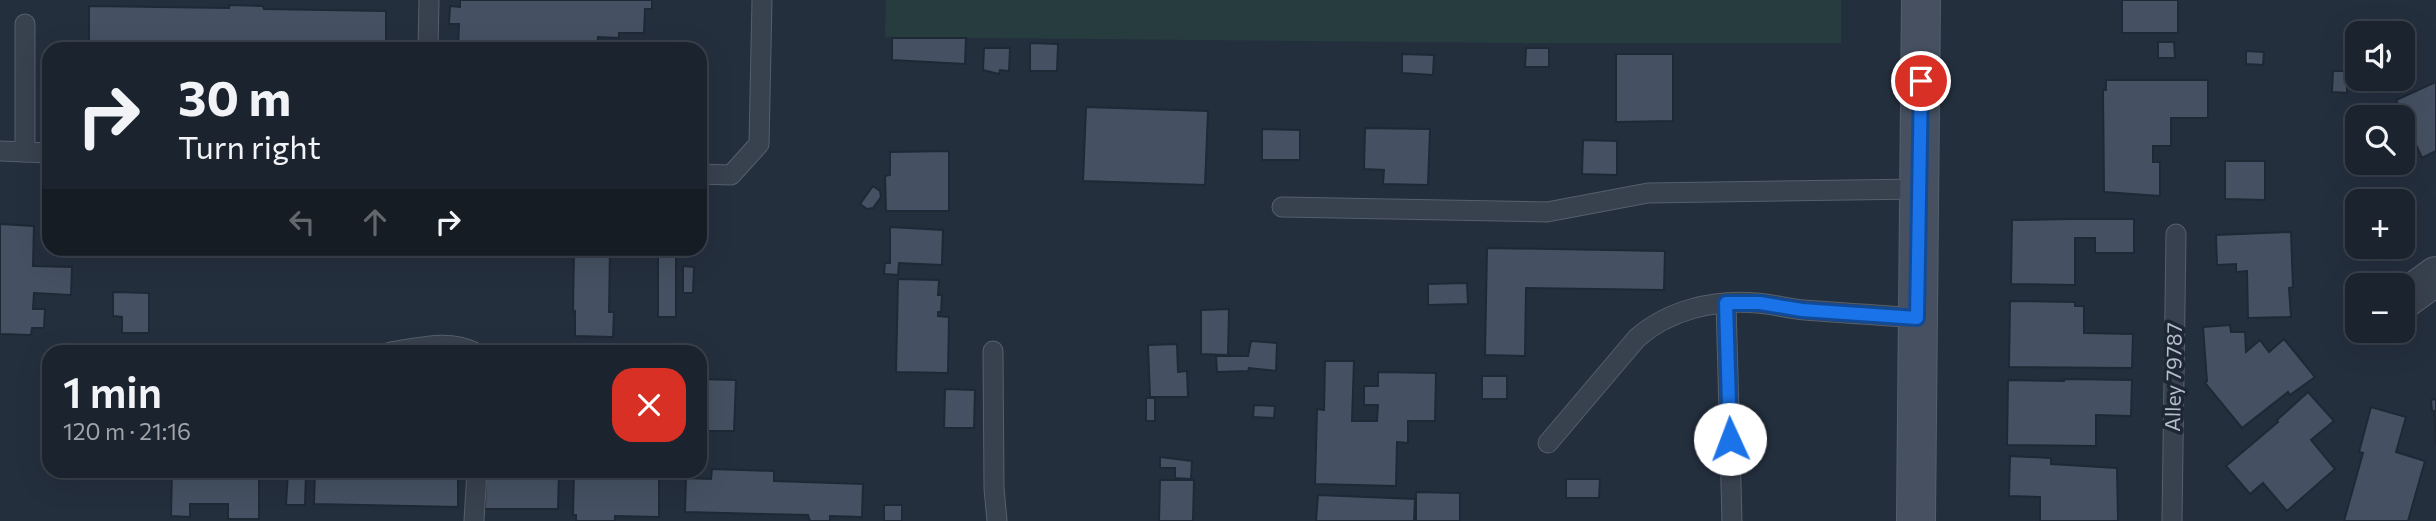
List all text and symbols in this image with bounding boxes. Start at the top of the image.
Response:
map controls [2345,21,2415,343]
button: sound [2345,21,2415,91]
pin [1891,51,1951,111]
icon: arrive [1902,62,1940,100]
text: 30 m [178,66,291,126]
icon: right [63,70,154,161]
button: search [2345,105,2415,175]
text: Turn right [178,126,321,166]
button: + [2345,189,2415,259]
icon: left [283,203,321,241]
icon: ahead [356,203,394,241]
icon: right [429,203,467,241]
button: − [2345,273,2415,343]
street label: Alley 79787 [2159,322,2186,432]
text: 1 min [63,365,162,417]
button: close [612,368,686,442]
position arrow [1693,402,1767,476]
text: 120 m · 21:16 [63,417,191,445]

